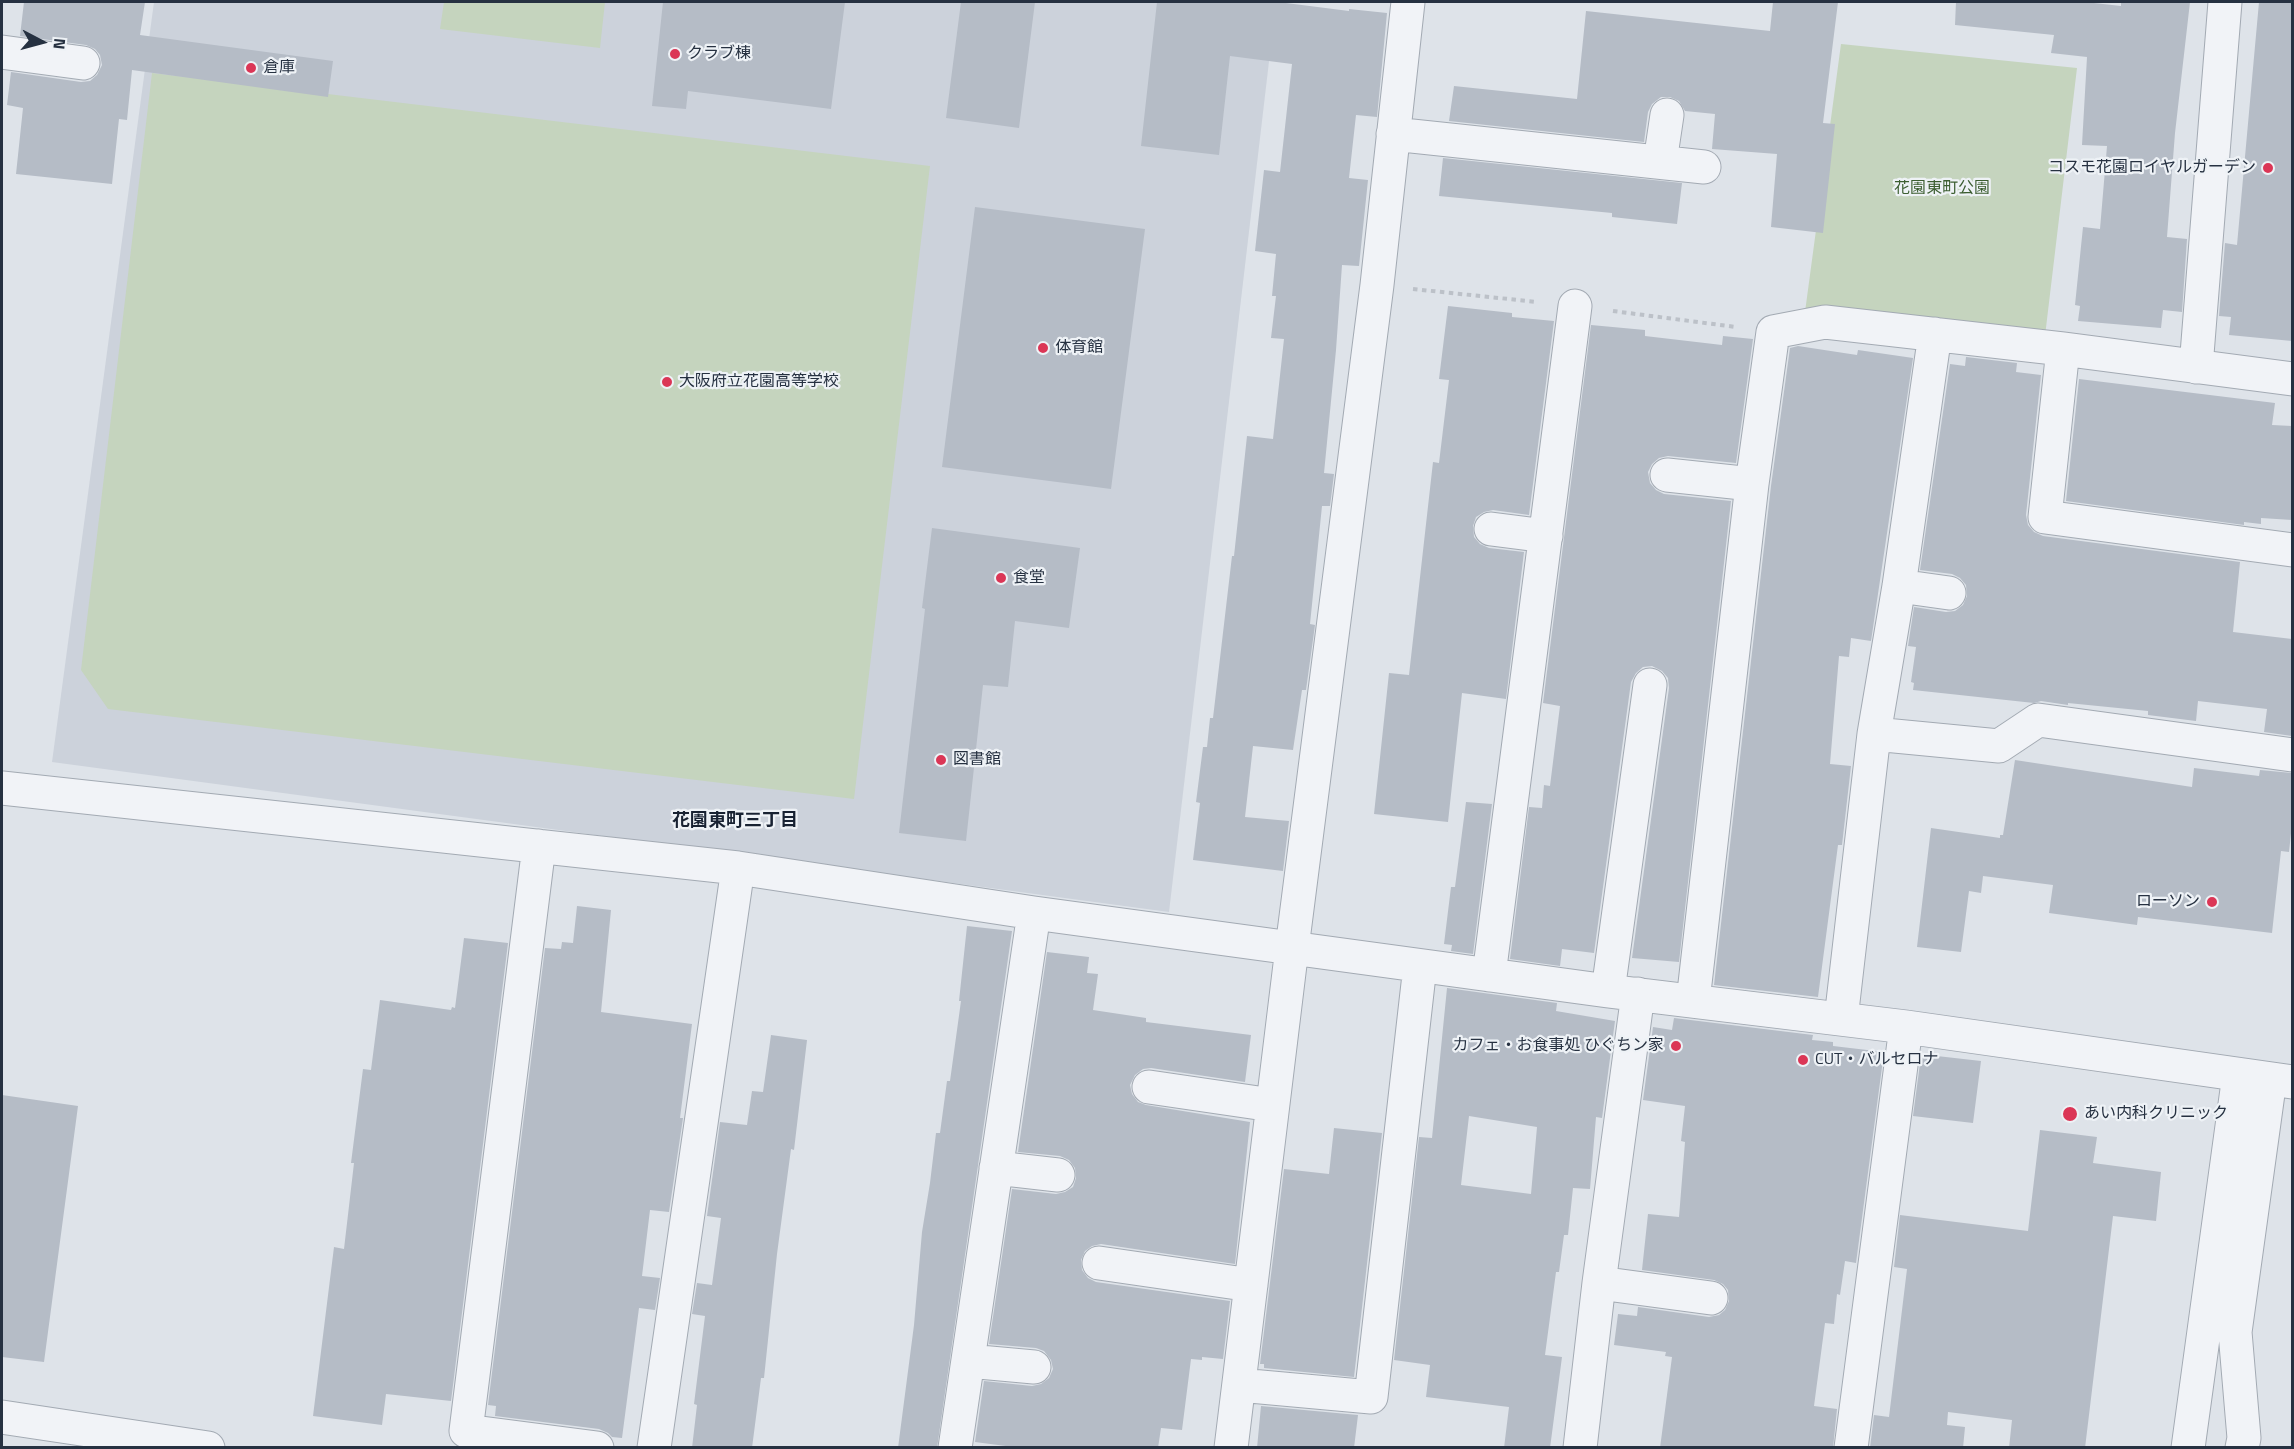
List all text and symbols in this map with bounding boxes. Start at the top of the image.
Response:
north arrow [12,12,72,72]
text: N [47,37,72,51]
place label: クラブ棟 [687,44,751,64]
marker: クラブ棟 [668,47,682,61]
place label: 倉庫 [263,58,295,78]
marker: 倉庫 [244,61,258,75]
place label: コスモ花園ロイヤルガーデン [2048,158,2256,178]
marker: コスモ花園ロイヤルガーデン [2261,161,2275,175]
park label: 花園東町公園 [1894,179,1990,199]
place label: 体育館 [1055,338,1103,358]
marker: 体育館 [1036,341,1050,355]
place label: 大阪府立花園高等学校 [679,372,839,392]
marker: 大阪府立花園高等学校 [660,375,674,389]
place label: 食堂 [1013,568,1045,588]
marker: 食堂 [994,571,1008,585]
place label: 図書館 [953,750,1001,770]
marker: 図書館 [934,753,948,767]
district label: 花園東町三丁目 [672,811,798,833]
place label: ローソン [2136,892,2200,912]
marker: ローソン [2205,895,2219,909]
place label: カフェ・お食事処 ひぐちン家 [1452,1036,1664,1056]
marker: カフェ・お食事処 ひぐちン家 [1669,1039,1683,1053]
place label: CUT・バルセロナ [1815,1050,1938,1070]
marker: CUT・バルセロナ [1796,1053,1810,1067]
place label: あい内科クリニック [2084,1104,2228,1124]
marker: あい内科クリニック [2061,1105,2079,1123]

